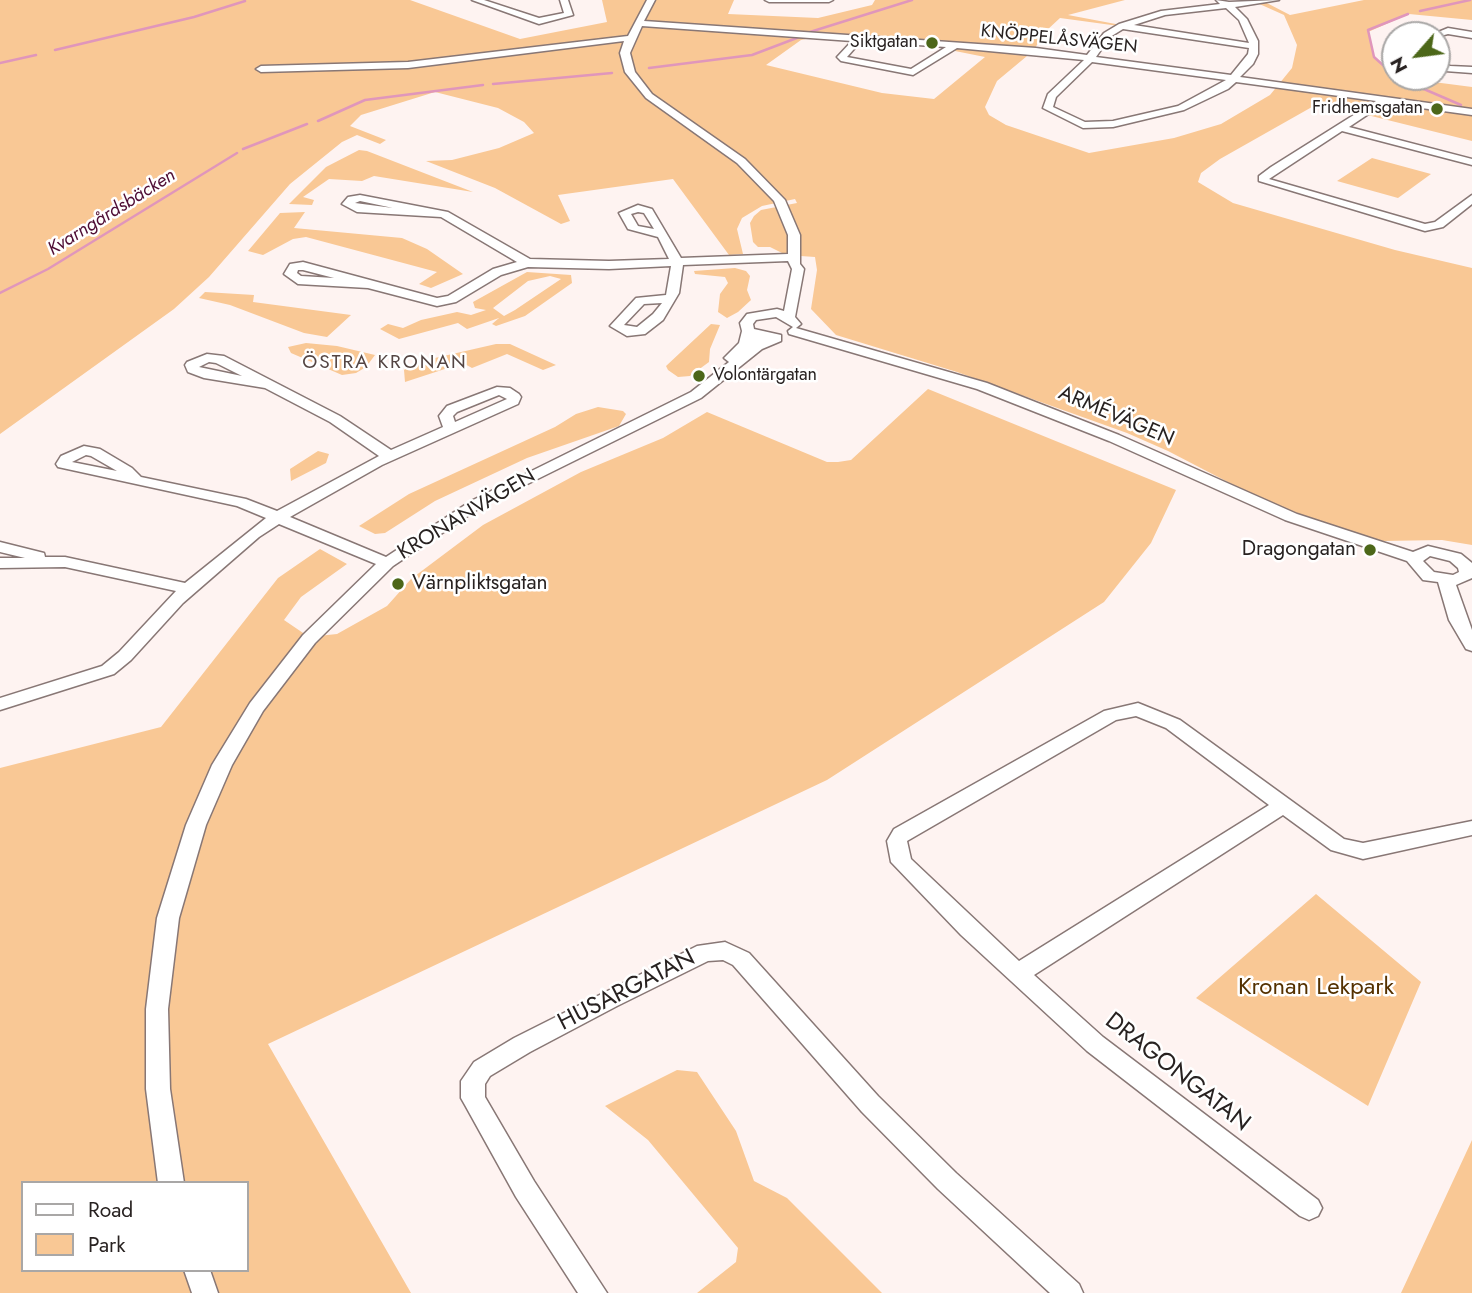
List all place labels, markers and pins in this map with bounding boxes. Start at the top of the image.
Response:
place label: Siktgatan [850,32,918,54]
marker: Siktgatan [924,35,940,51]
place label: Fridhemsgatan [1312,98,1423,120]
marker: Fridhemsgatan [1429,101,1445,117]
place label: Volontärgatan [713,365,817,387]
marker: Volontärgatan [691,368,707,384]
place label: Dragongatan [1242,537,1356,563]
marker: Dragongatan [1362,542,1378,558]
place label: Värnpliktsgatan [412,571,548,597]
marker: Värnpliktsgatan [390,576,406,592]

